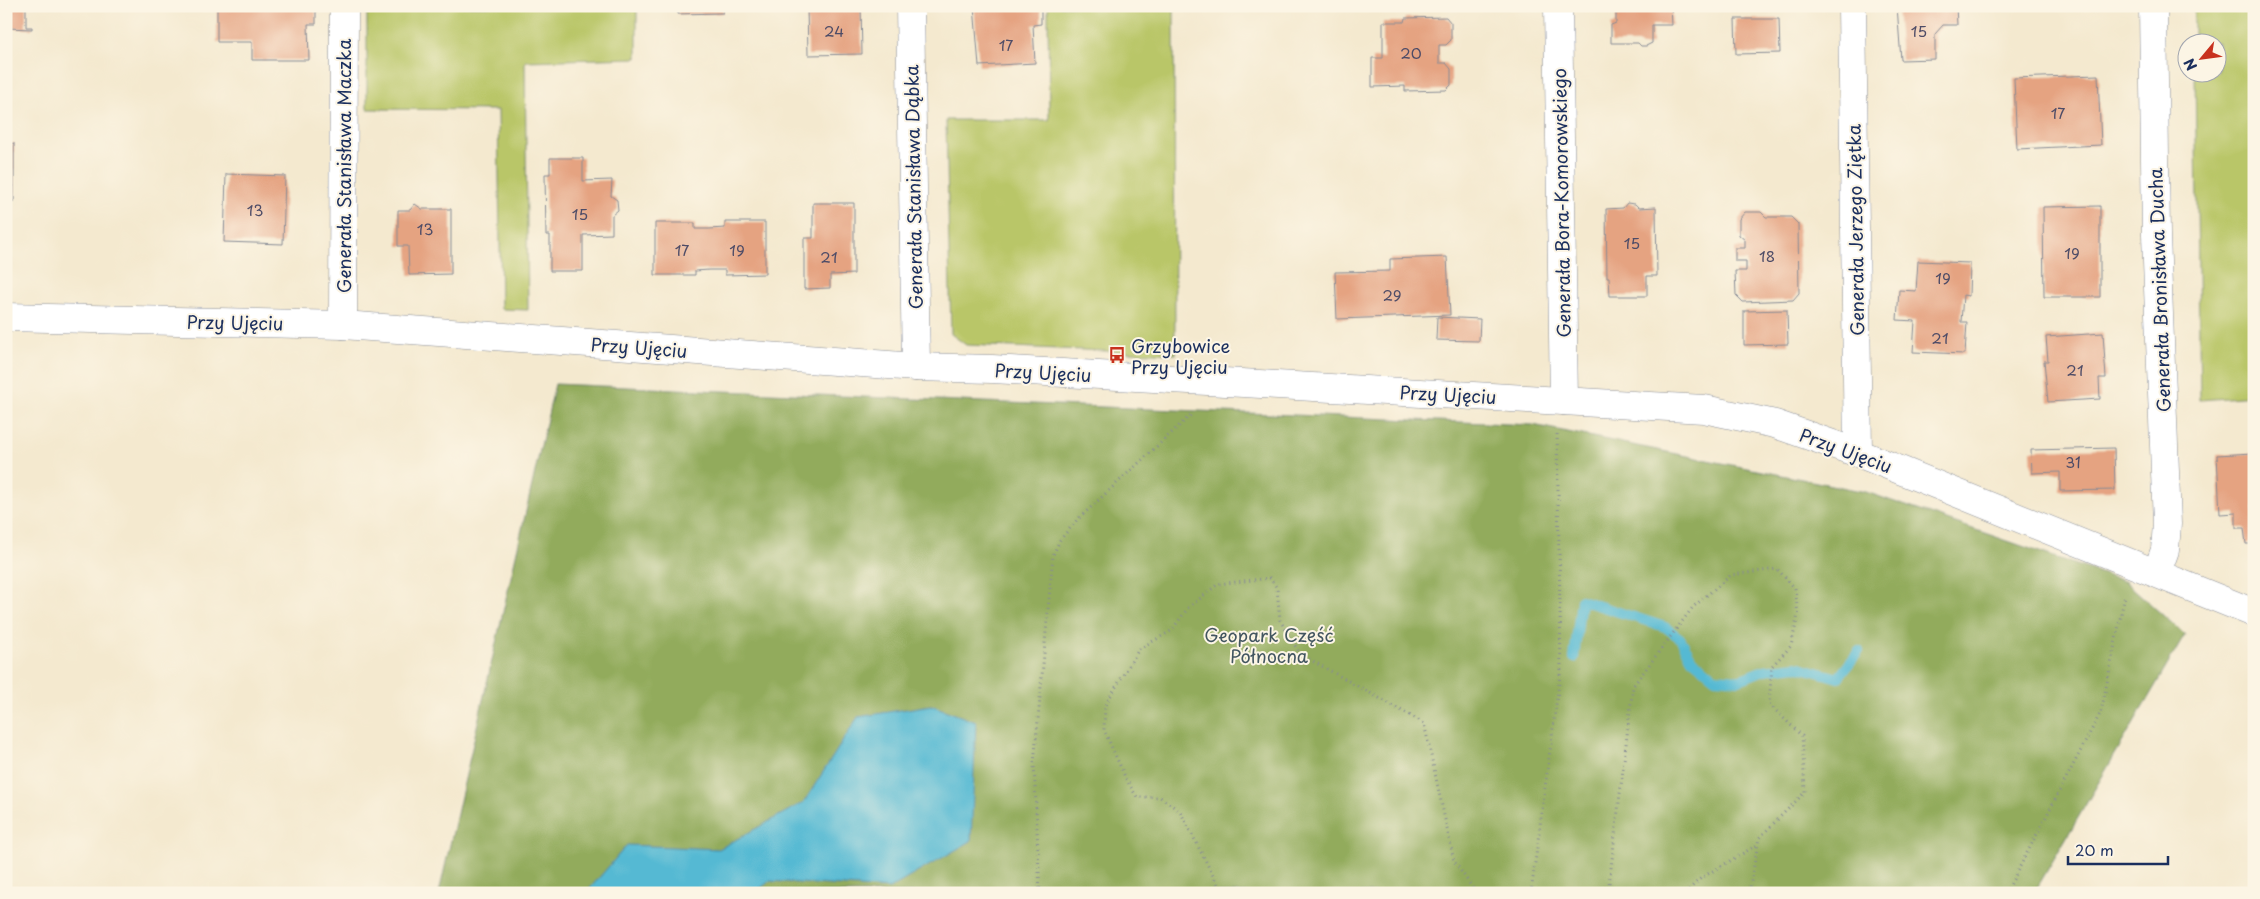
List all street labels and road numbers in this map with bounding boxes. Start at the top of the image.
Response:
street label: Generała Stanisława Maczka [330,38,357,293]
street label: Generała Stanisława Dąbka [897,64,929,310]
street label: Generała Bora-Komorowskiego [1545,68,1577,338]
street label: Generała Jerzego Ziętka [1840,123,1870,336]
street label: Generała Bronisława Ducha [2141,166,2177,413]
street label: Przy Ujęciu [186,308,284,336]
street label: Przy Ujęciu [590,330,688,364]
street label: Przy Ujęciu [994,356,1092,388]
street label: Przy Ujęciu [1399,378,1497,410]
street label: Przy Ujęciu [1796,421,1896,479]

